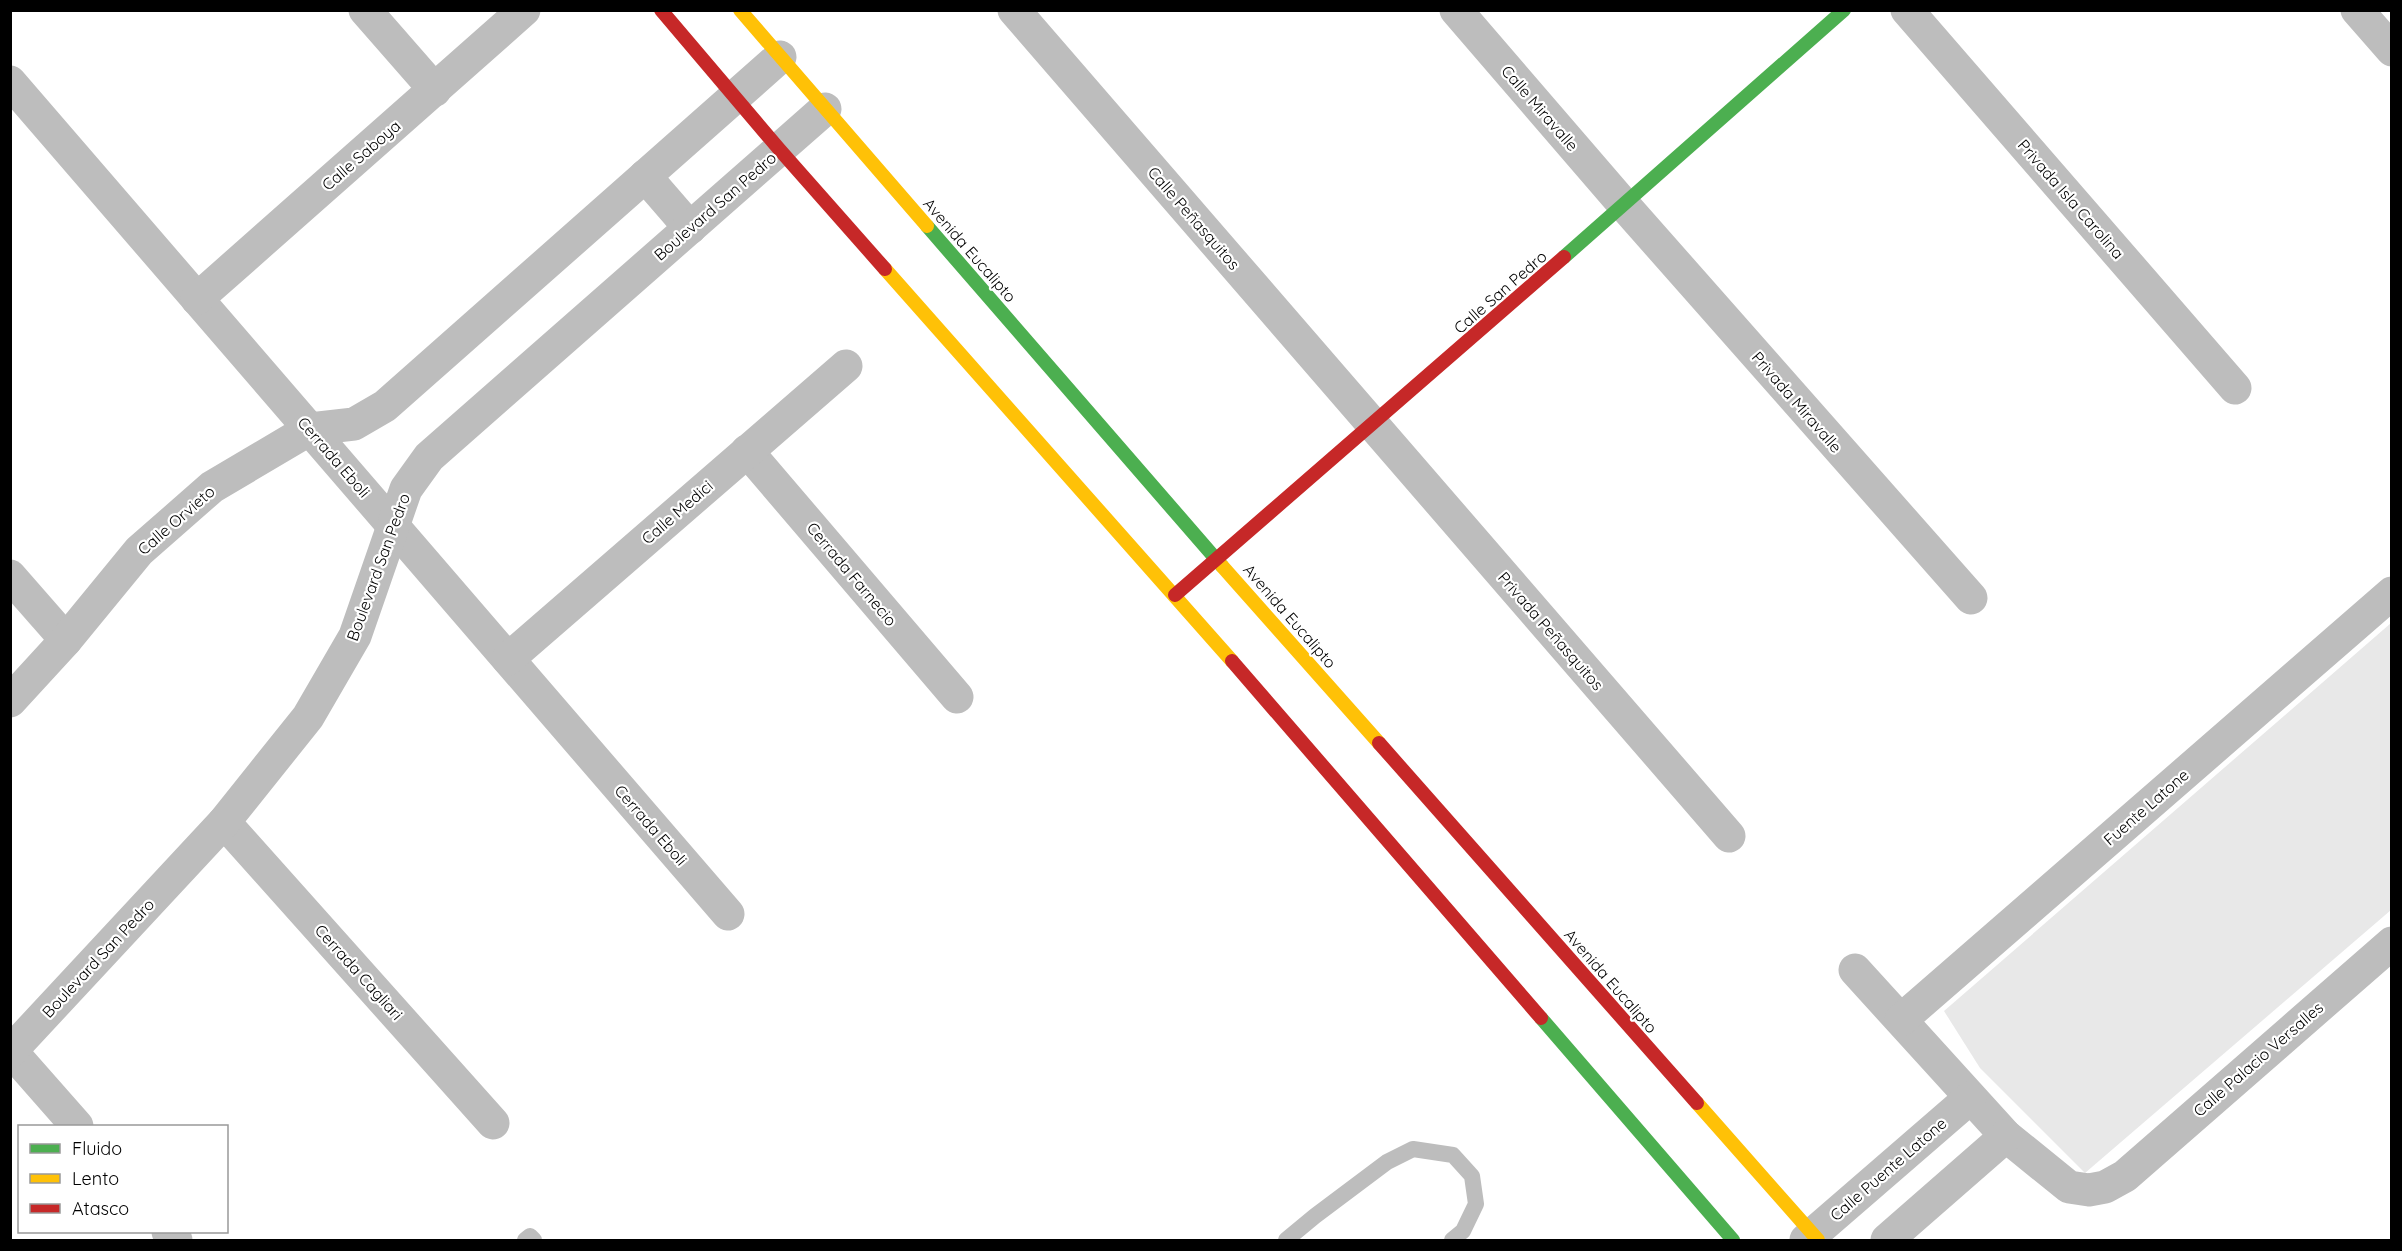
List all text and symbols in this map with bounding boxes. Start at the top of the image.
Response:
street label: Calle Miravalle [1497,61,1583,155]
street label: Calle Saboya [318,115,404,195]
street label: Privada Isla Carolina [2014,135,2128,263]
street label: Boulevard San Pedro [650,147,780,265]
street label: Calle Peñasquitos [1144,162,1244,274]
street label: Avenida Eucalipto [919,194,1021,306]
street label: Calle San Pedro [1449,246,1551,338]
street label: Privada Miravalle [1748,347,1846,457]
street label: Cerrada Eboli [293,412,375,502]
street label: Calle Medici [637,476,717,548]
street label: Calle Orvieto [133,481,219,559]
street label: Boulevard San Pedro [342,490,414,644]
street label: Cerrada Farnecio [803,518,901,630]
street label: Avenida Eucalipto [1239,560,1341,672]
street label: Privada Peñasquitos [1494,568,1608,694]
street label: Fuente Latone [2099,765,2193,849]
street label: Cerrada Eboli [610,780,692,870]
street label: Boulevard San Pedro [38,894,158,1022]
street label: Cerrada Cagliari [311,920,407,1024]
street label: Avenida Eucalipto [1560,925,1662,1037]
street label: Calle Palacio Versalles [2189,997,2327,1121]
street label: Calle Puente Latone [1826,1113,1950,1225]
legend [18,1125,228,1233]
text: Fluido [72,1137,122,1160]
text: Lento [72,1167,119,1190]
text: Atasco [72,1197,129,1220]

